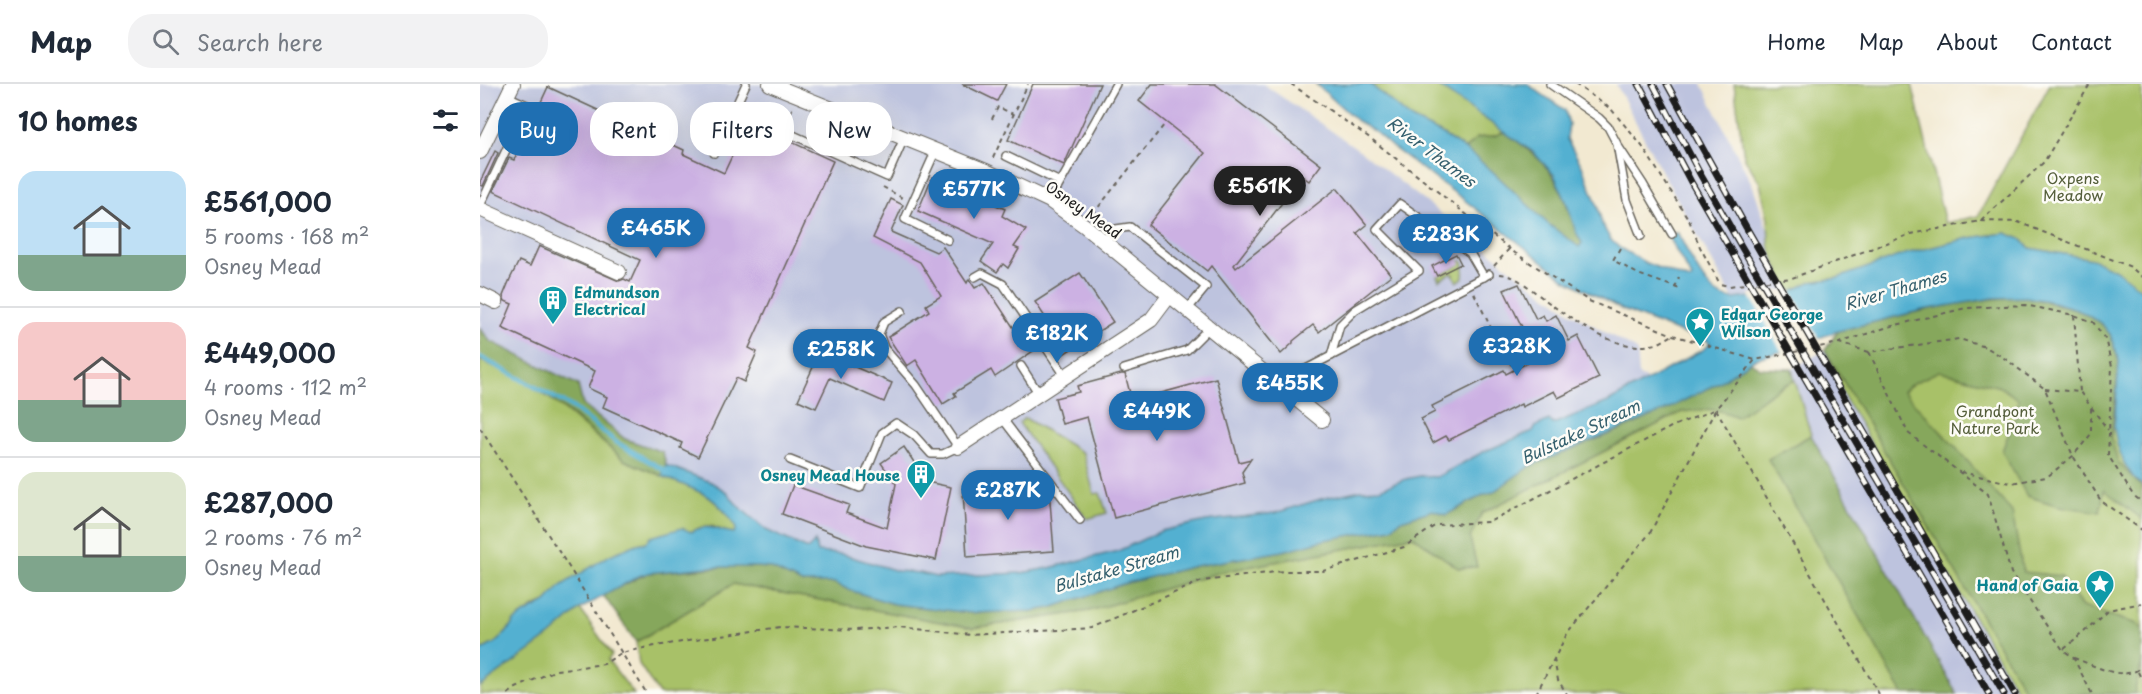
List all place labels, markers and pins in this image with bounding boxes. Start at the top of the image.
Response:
pin: £561K [1218,166,1302,217]
pin: £577K [932,169,1016,220]
pin: £465K [614,208,698,259]
pin: £283K [1404,214,1488,265]
place label: Edmundson Electrical [574,280,660,320]
building icon: Edmundson Electrical [537,284,569,326]
place label: Edgar George Wilson [1721,302,1823,342]
place icon: Edgar George Wilson [1684,306,1716,348]
pin: £182K [1015,313,1099,364]
pin: £328K [1475,326,1559,377]
pin: £258K [799,329,883,380]
pin: £455K [1248,363,1332,414]
pin: £449K [1115,391,1199,442]
building icon: Osney Mead House [905,458,937,500]
place label: Osney Mead House [760,463,900,486]
pin: £287K [966,470,1050,521]
place icon: Hand of Gaia [2084,568,2116,610]
place label: Hand of Gaia [1977,573,2080,596]

